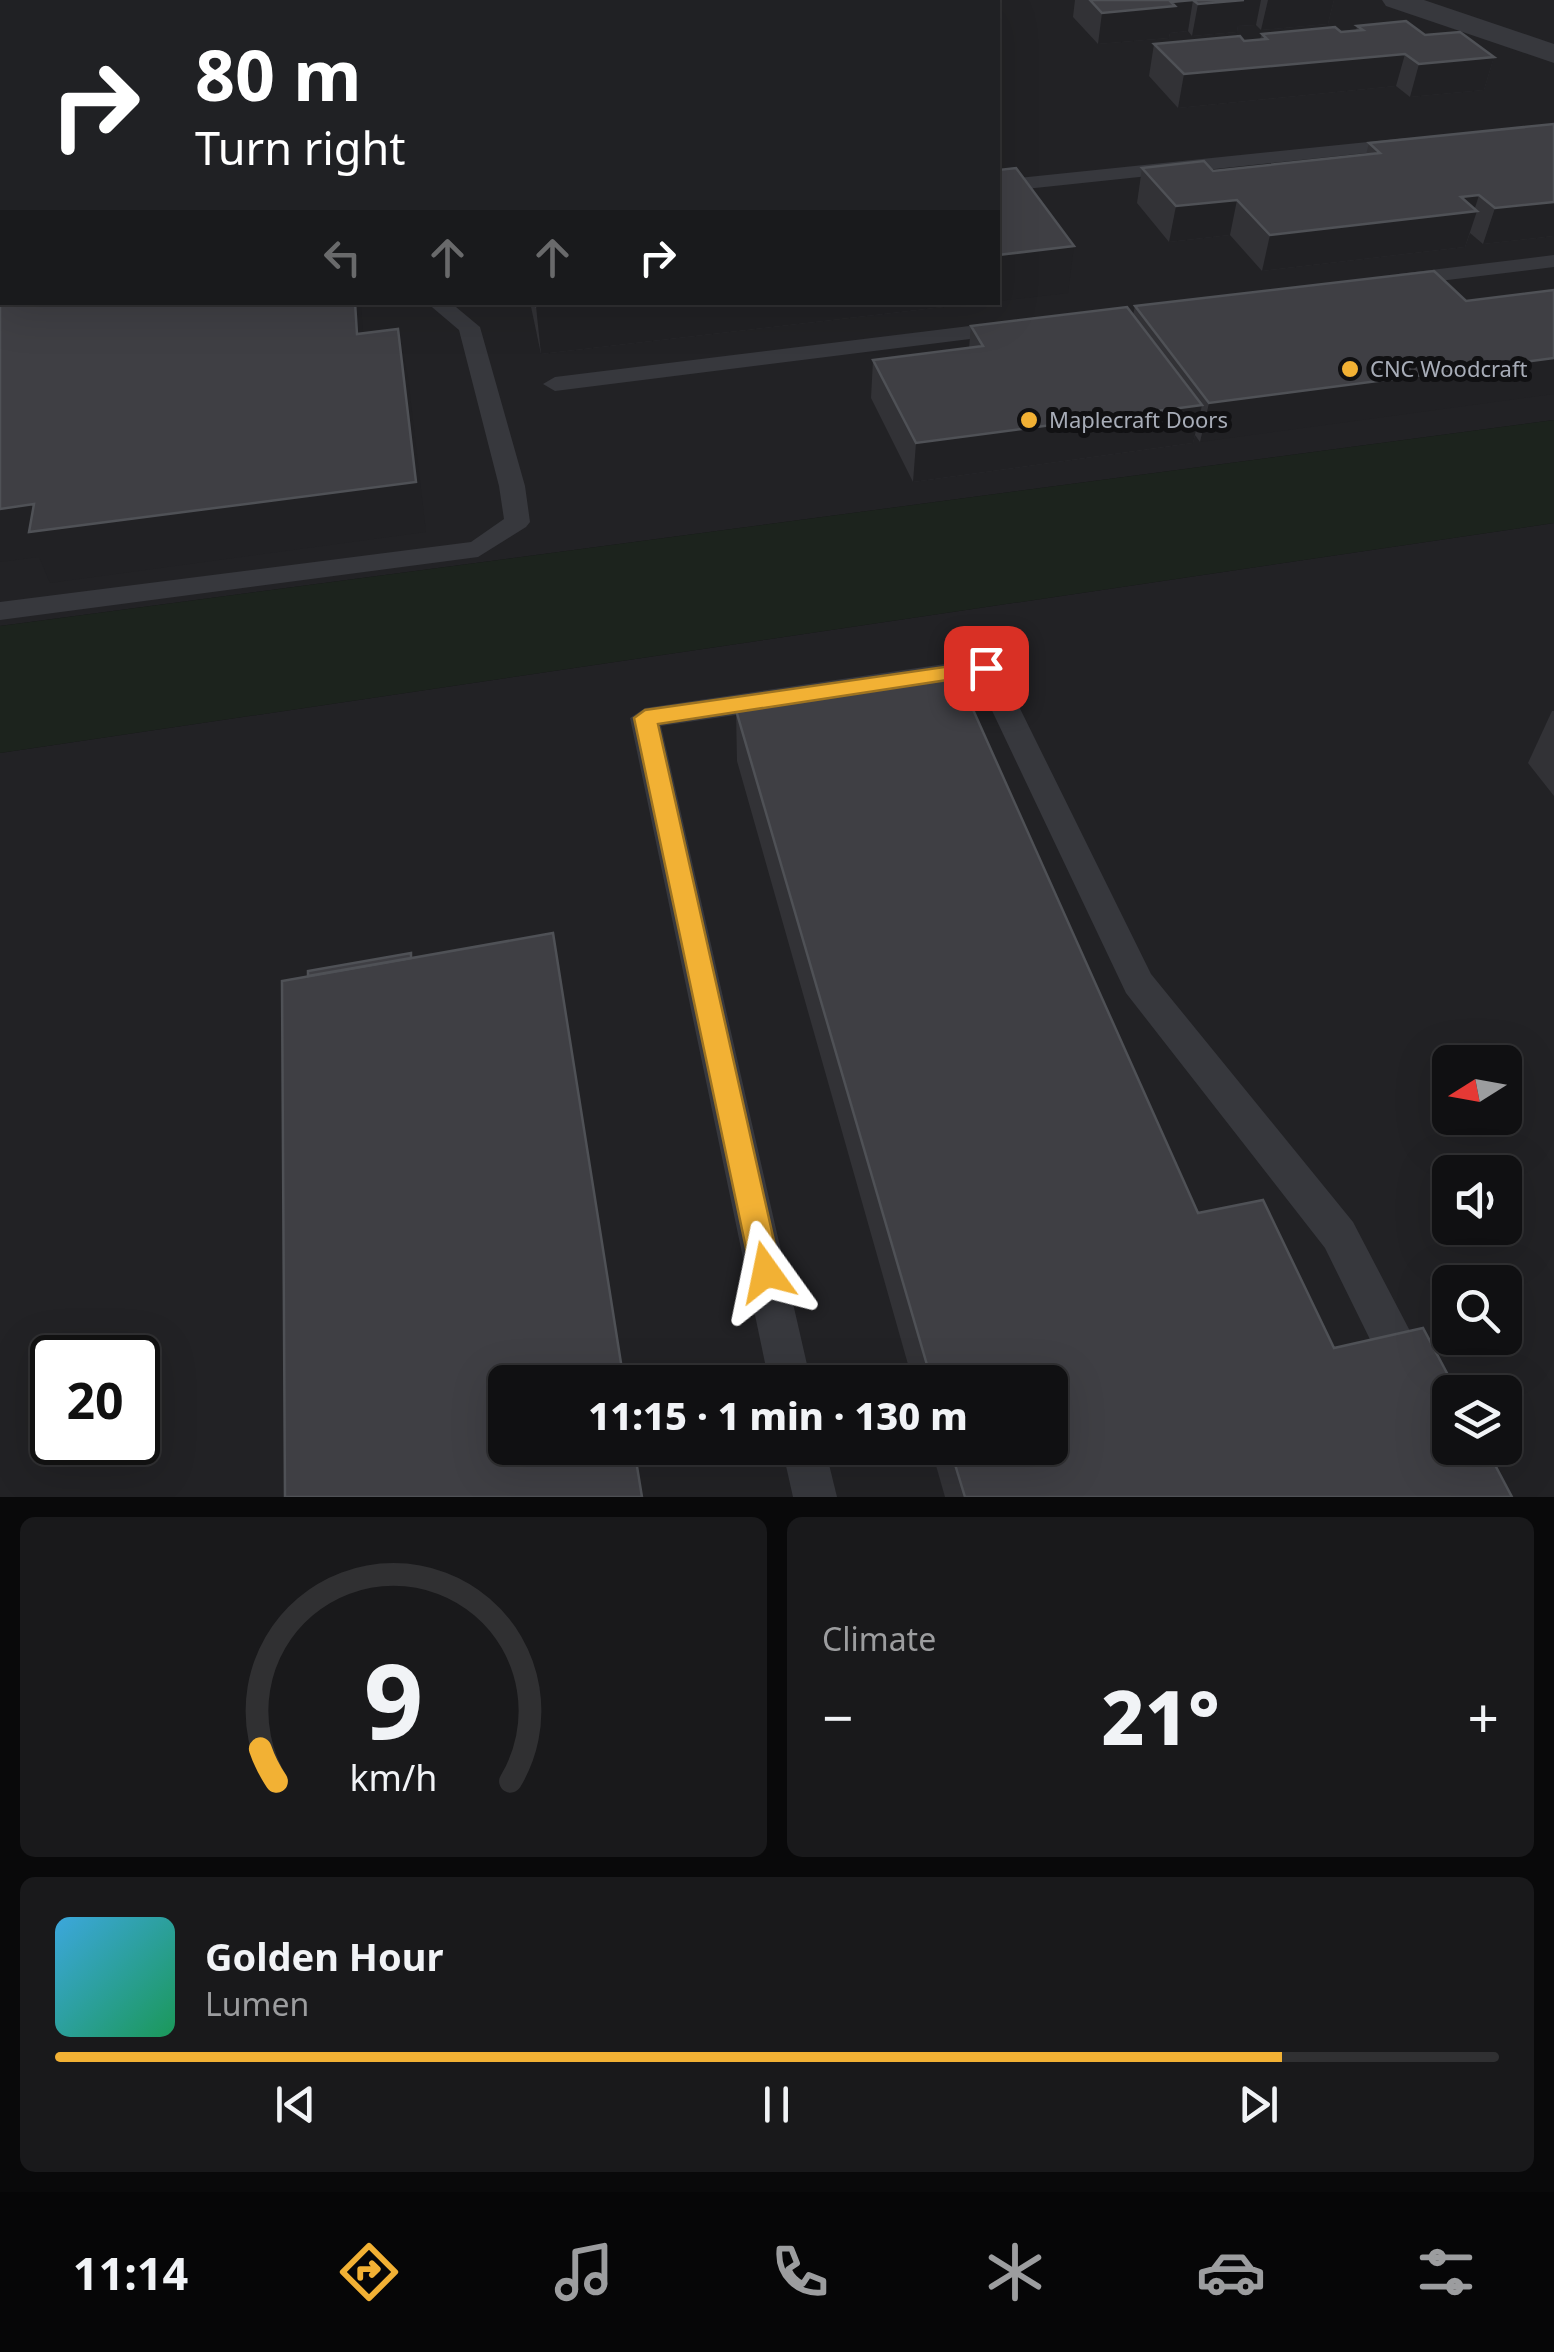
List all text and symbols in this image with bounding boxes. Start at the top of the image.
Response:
text: 80 m [195,26,362,122]
icon: right [30,40,160,170]
text: Turn right [195,117,406,178]
icon: left [315,230,370,285]
icon: ahead [420,230,475,285]
icon: ahead [525,230,580,285]
icon: right [630,230,685,285]
place label: CNC Woodcraft [1370,353,1528,383]
marker: CNC Woodcraft [1339,358,1361,380]
place label: Maplecraft Doors [1049,404,1228,434]
marker: Maplecraft Doors [1018,409,1040,431]
pin [944,626,1029,711]
icon: arrive [959,641,1014,696]
north arrow [1432,1045,1522,1135]
map controls [1432,1045,1522,1465]
button: sound [1432,1155,1522,1245]
position arrow [714,1220,818,1324]
button: search [1432,1265,1522,1355]
speed limit sign: 20 [30,1335,160,1465]
button: layers [1432,1375,1522,1465]
text: 11:15 · 1 min · 130 m [588,1389,968,1441]
text: Climate [822,1617,936,1660]
text: 9 [364,1628,423,1769]
text: 21° [1101,1665,1220,1767]
text: − [822,1679,853,1754]
text: + [1468,1679,1499,1754]
text: km/h [350,1753,437,1801]
text: Golden Hour [205,1930,443,1982]
text: Lumen [205,1982,309,2025]
icon: previous [268,2077,323,2132]
icon: pause [749,2077,804,2132]
icon: next [1231,2077,1286,2132]
icon: directions [334,2237,404,2307]
icon: music [549,2237,619,2307]
icon: phone [765,2237,835,2307]
icon: climate [980,2237,1050,2307]
icon: car [1196,2237,1266,2307]
icon: filters [1411,2237,1481,2307]
text: 11:14 [73,2242,188,2303]

